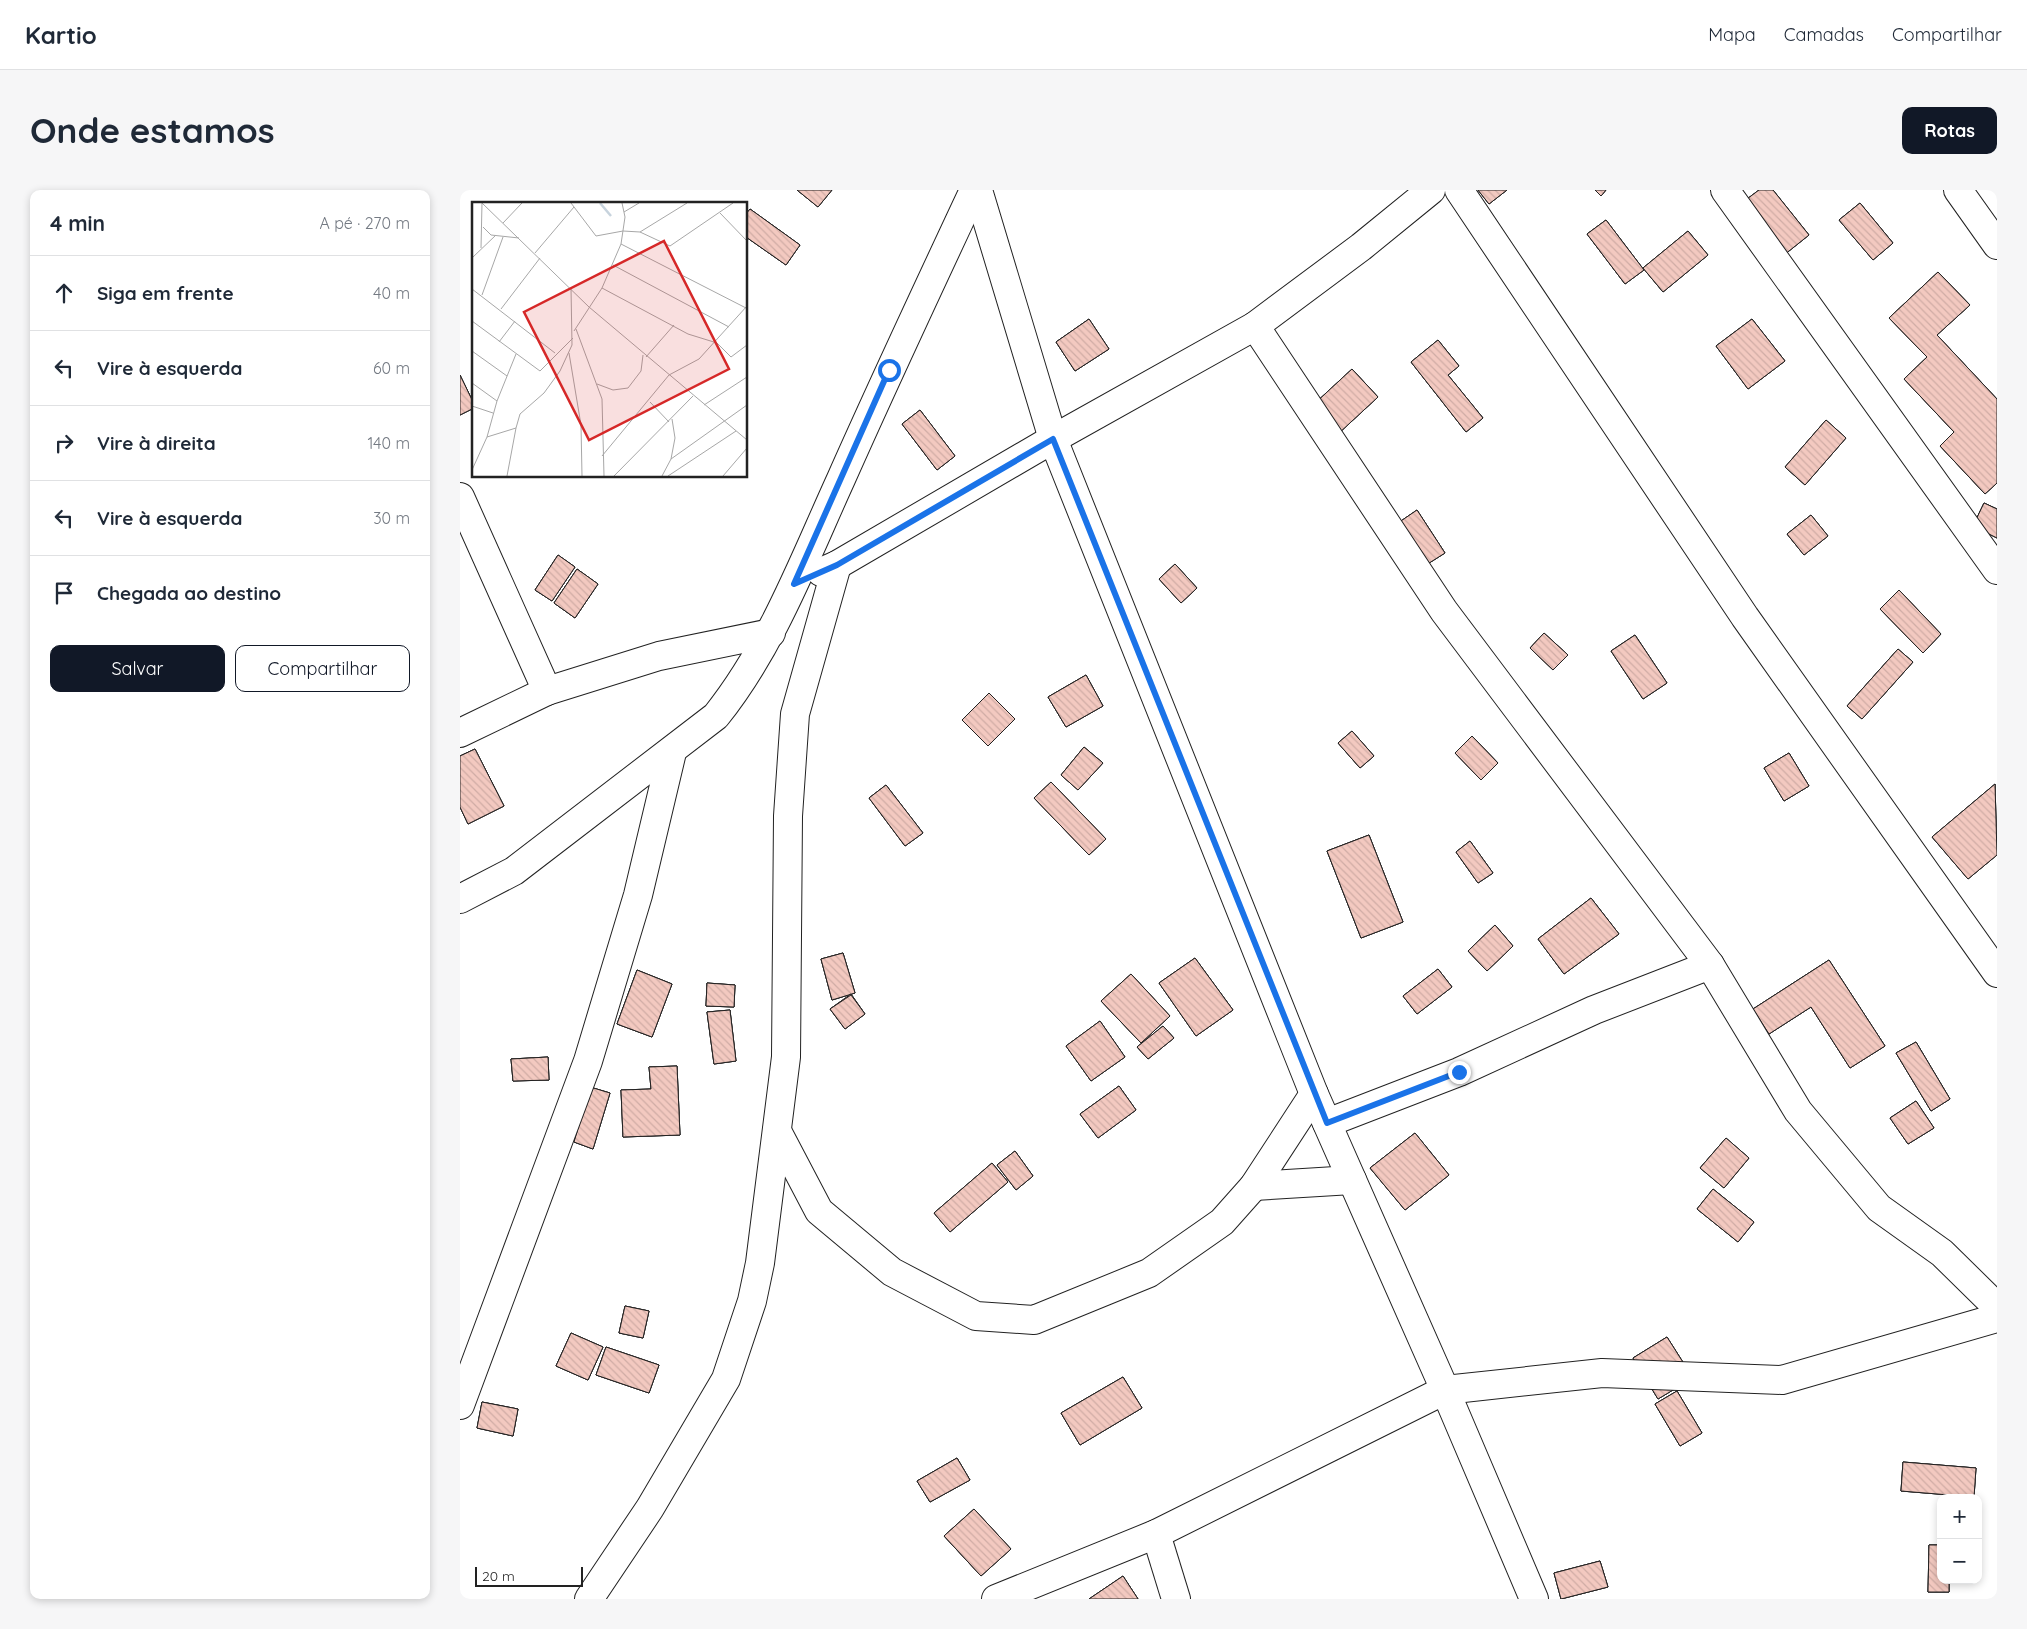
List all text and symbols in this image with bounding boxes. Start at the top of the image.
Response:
text: Kartio [25,20,97,50]
text: Mapa [1708,23,1756,46]
text: Camadas [1784,23,1864,46]
text: Compartilhar [1892,23,2002,46]
button: Rotas [1902,107,1997,154]
text: Onde estamos [30,108,275,152]
inset map [472,202,748,478]
text: 4 min [50,210,105,236]
text: A pé · 270 m [319,213,410,233]
icon: ahead [50,279,78,307]
text: Siga em frente [97,281,234,305]
text: 40 m [373,283,410,303]
icon: left [50,354,78,382]
text: Vire à esquerda [97,356,242,380]
text: 60 m [373,358,410,378]
route start [878,359,901,382]
icon: right [50,429,78,457]
text: Vire à direita [97,431,216,455]
text: 140 m [367,433,410,453]
icon: left [50,504,78,532]
text: Vire à esquerda [97,506,242,530]
text: 30 m [373,508,410,528]
icon: arrive [50,579,78,607]
text: Chegada ao destino [97,581,281,605]
button: Salvar [50,645,225,692]
button: Compartilhar [235,645,410,692]
route end [1448,1061,1471,1084]
map controls [1937,1494,1982,1584]
button: + [1937,1494,1982,1539]
button: − [1937,1539,1982,1584]
scale bar [475,1564,582,1587]
text: 20 m [482,1567,515,1585]

